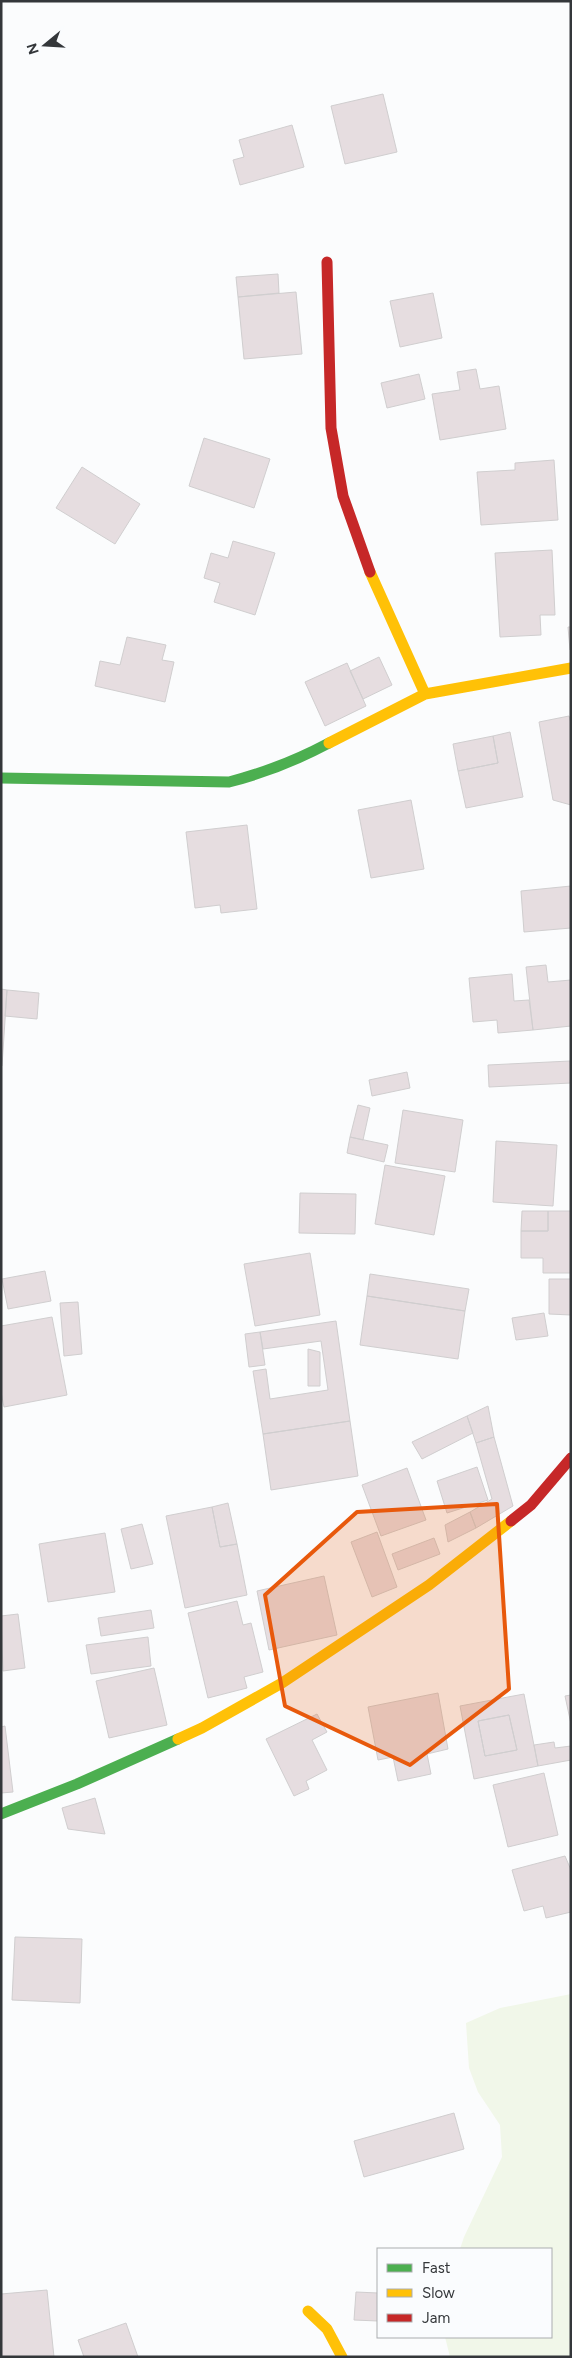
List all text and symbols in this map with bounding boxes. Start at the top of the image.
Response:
north arrow [20,20,70,70]
text: N [23,41,43,57]
legend [377,2248,552,2338]
text: Fast [422,2259,451,2277]
text: Slow [422,2284,455,2302]
text: Jam [422,2309,450,2327]

